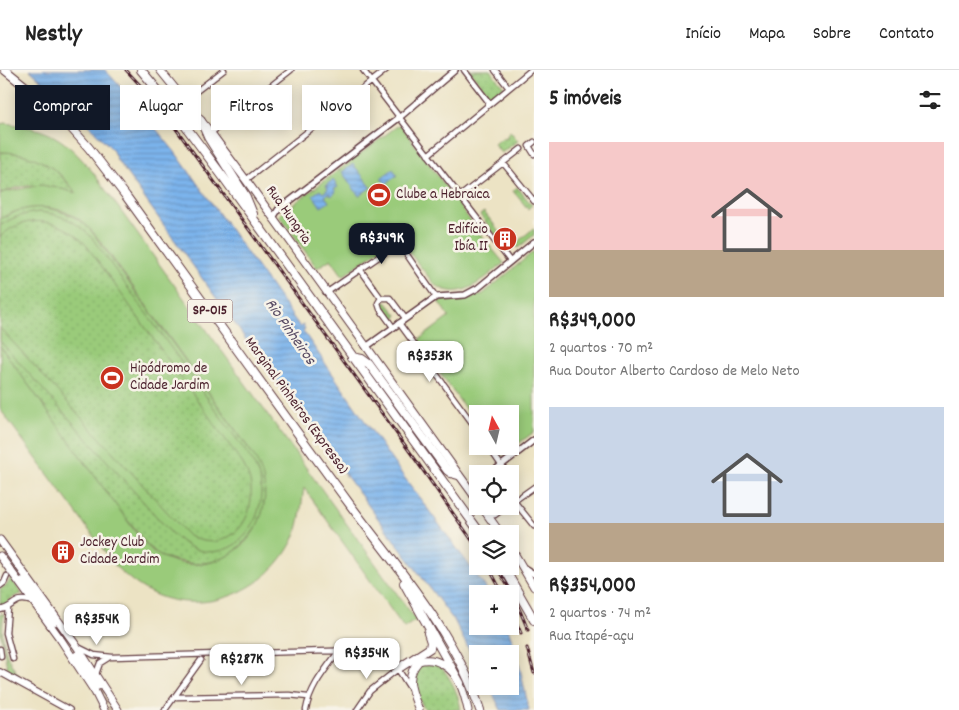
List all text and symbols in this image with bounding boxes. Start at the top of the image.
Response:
text: Nestly [25,18,82,52]
text: Início [685,22,721,47]
text: Mapa [749,22,785,47]
text: Sobre [813,22,851,47]
text: Contato [879,22,934,47]
chip: Comprar [15,85,110,130]
chip: Alugar [120,85,201,130]
chip: Filtros [211,85,292,130]
chip: Novo [302,85,370,130]
text: 5 imóveis [549,85,622,115]
icon: filters [916,86,944,114]
icon: home [702,175,792,265]
street label: Rua Hungria [260,181,317,250]
sports icon: Clube a Hebraica [366,182,392,208]
place label: Clube a Hebraica [396,184,491,206]
place label: Edifício Ibía II [448,219,488,258]
pin: R$349K [341,222,423,265]
building icon: Edifício Ibía II [492,226,518,252]
text: R$349K [360,227,404,250]
water label: Rio Pinheiros [259,294,322,371]
road number: SP-015 [188,300,232,322]
text: R$349,000 [549,307,636,337]
street label: Marginal Pinheiros (Expressa) [239,333,353,479]
text: 2 quartos · 70 m² [549,337,653,360]
pin: R$353K [389,340,471,383]
text: R$353K [408,345,452,368]
place label: Hipódromo de Cidade Jardim [130,358,209,397]
text: Rua Doutor Alberto Cardoso de Melo Neto [549,360,800,383]
sports icon: Hipódromo de Cidade Jardim [99,365,125,391]
north arrow [469,405,519,455]
map controls [469,405,519,695]
icon: home [702,440,792,530]
button: locate [469,465,519,515]
button: layers [469,525,519,575]
place label: Jockey Club Cidade Jardim [80,532,159,571]
building icon: Jockey Club Cidade Jardim [50,539,76,565]
text: R$354,000 [549,572,636,602]
button: + [469,585,519,635]
text: 2 quartos · 74 m² [549,602,651,625]
pin: R$354K [56,604,138,646]
text: R$354K [75,608,119,631]
text: Rua Itapé-açu [549,625,634,648]
pin: R$354K [326,638,408,680]
text: R$354K [345,642,389,665]
pin: R$287K [201,644,283,686]
button: − [469,645,519,695]
text: R$287K [221,648,263,671]

